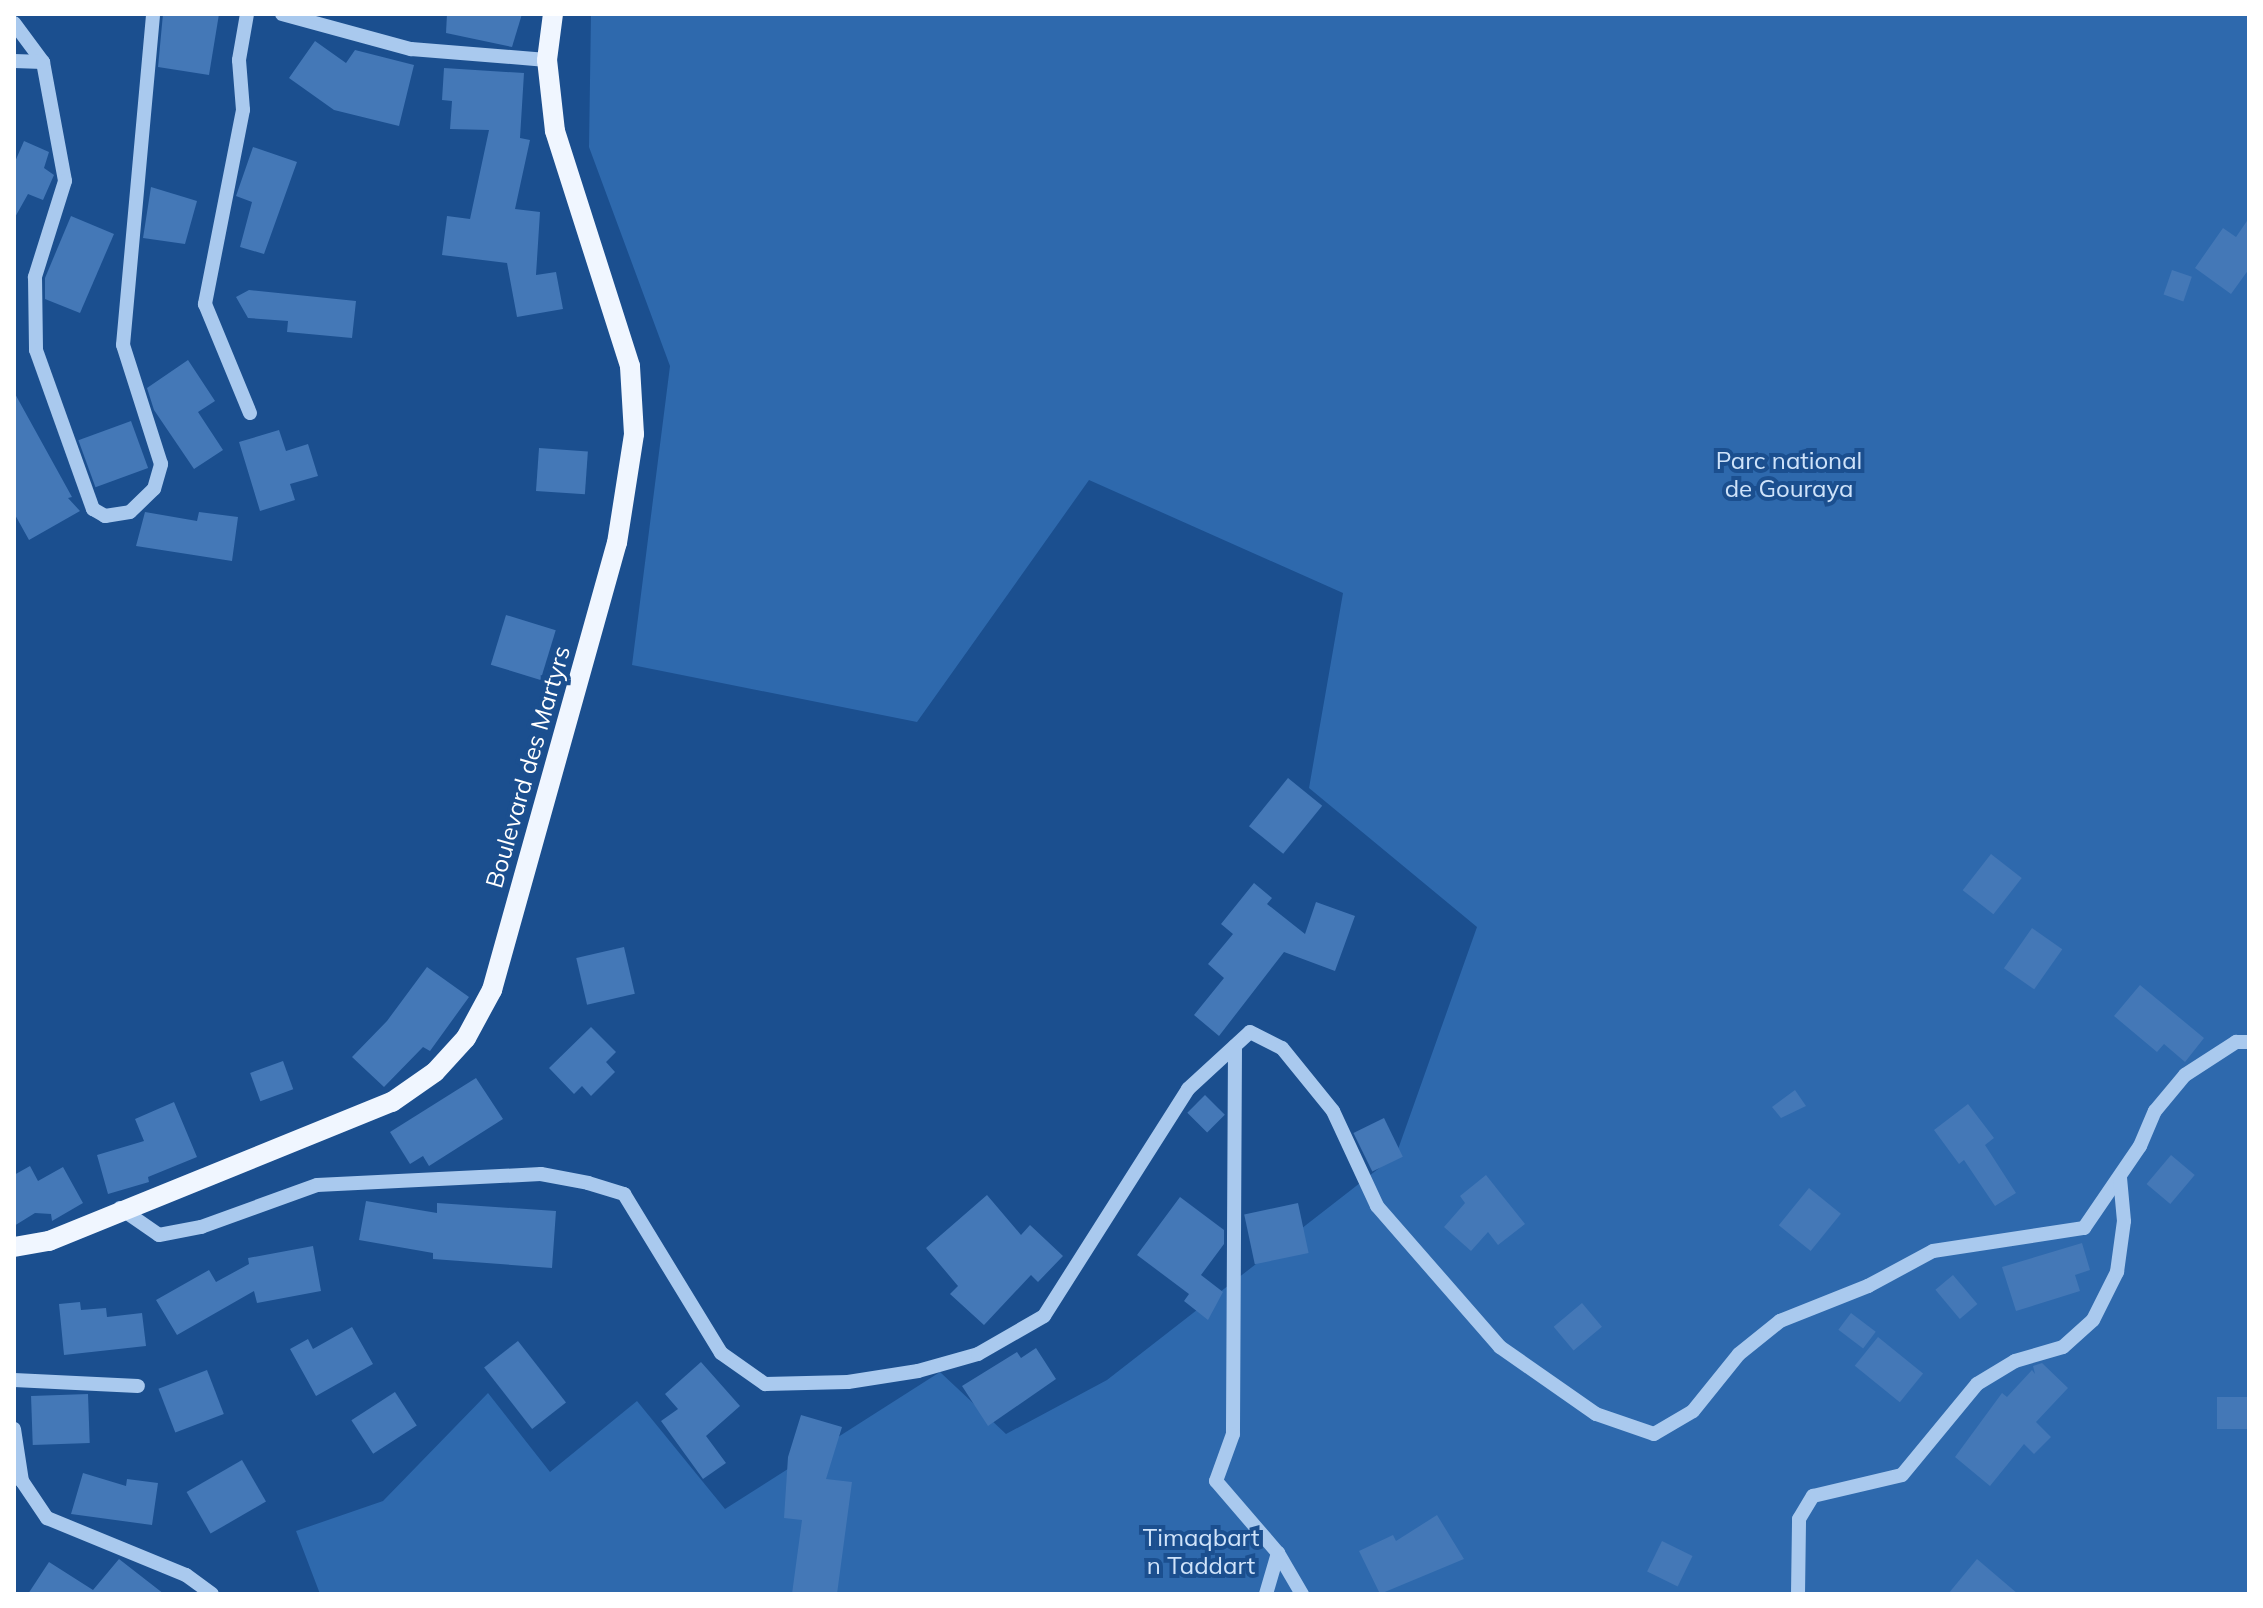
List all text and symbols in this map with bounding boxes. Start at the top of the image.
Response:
park label: Parc national de Gouraya [1716,447,1862,503]
street label: Boulevard des Martyrs [480,643,576,891]
park label: Timaqbart n Taddart [1143,1524,1259,1580]

